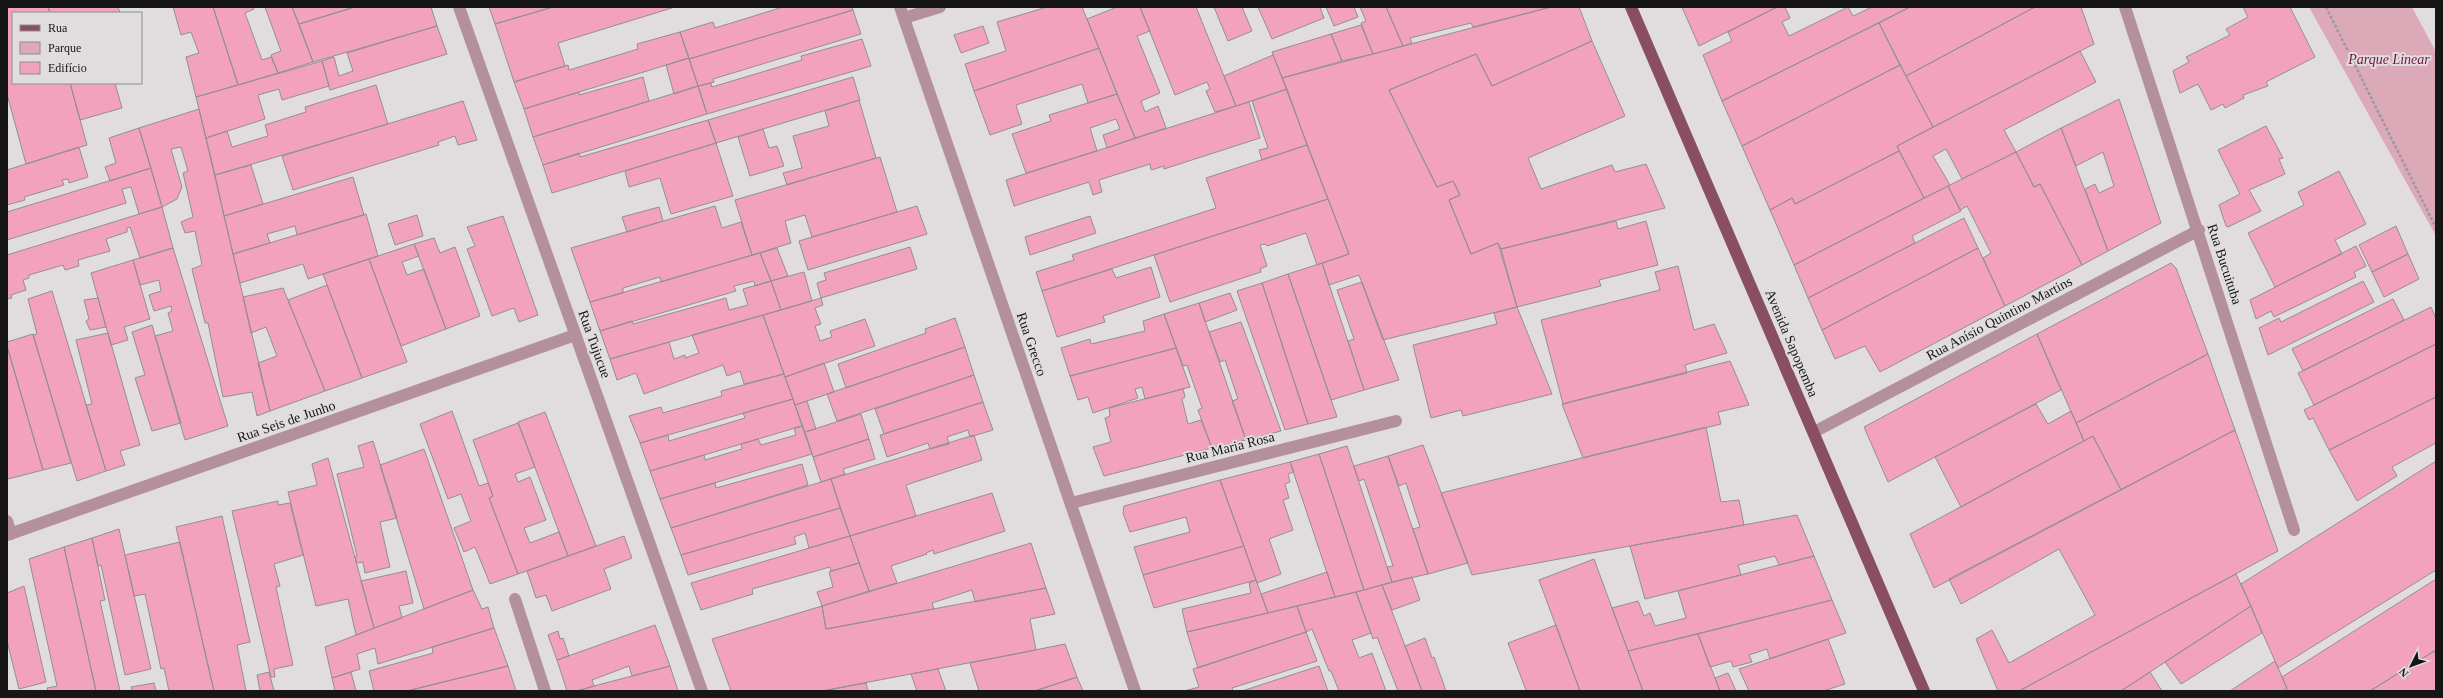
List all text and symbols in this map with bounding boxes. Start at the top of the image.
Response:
legend [12,12,142,84]
text: Rua [48,21,68,35]
text: Parque [48,41,81,55]
park label: Parque Linear [2347,52,2430,67]
text: Edifício [48,61,87,75]
street label: Rua Bucuituba [2204,222,2245,307]
street label: Rua Anísio Quintino Martins [1924,274,2075,363]
street label: Avenida Sapopemba [1762,287,1821,400]
street label: Rua Tujucue [575,308,614,380]
street label: Rua Grecco [1014,310,1049,378]
street label: Rua Seis de Junho [235,398,337,445]
street label: Rua Maria Rosa [1184,429,1277,466]
north arrow [2391,646,2431,686]
text: N [2396,666,2411,680]

